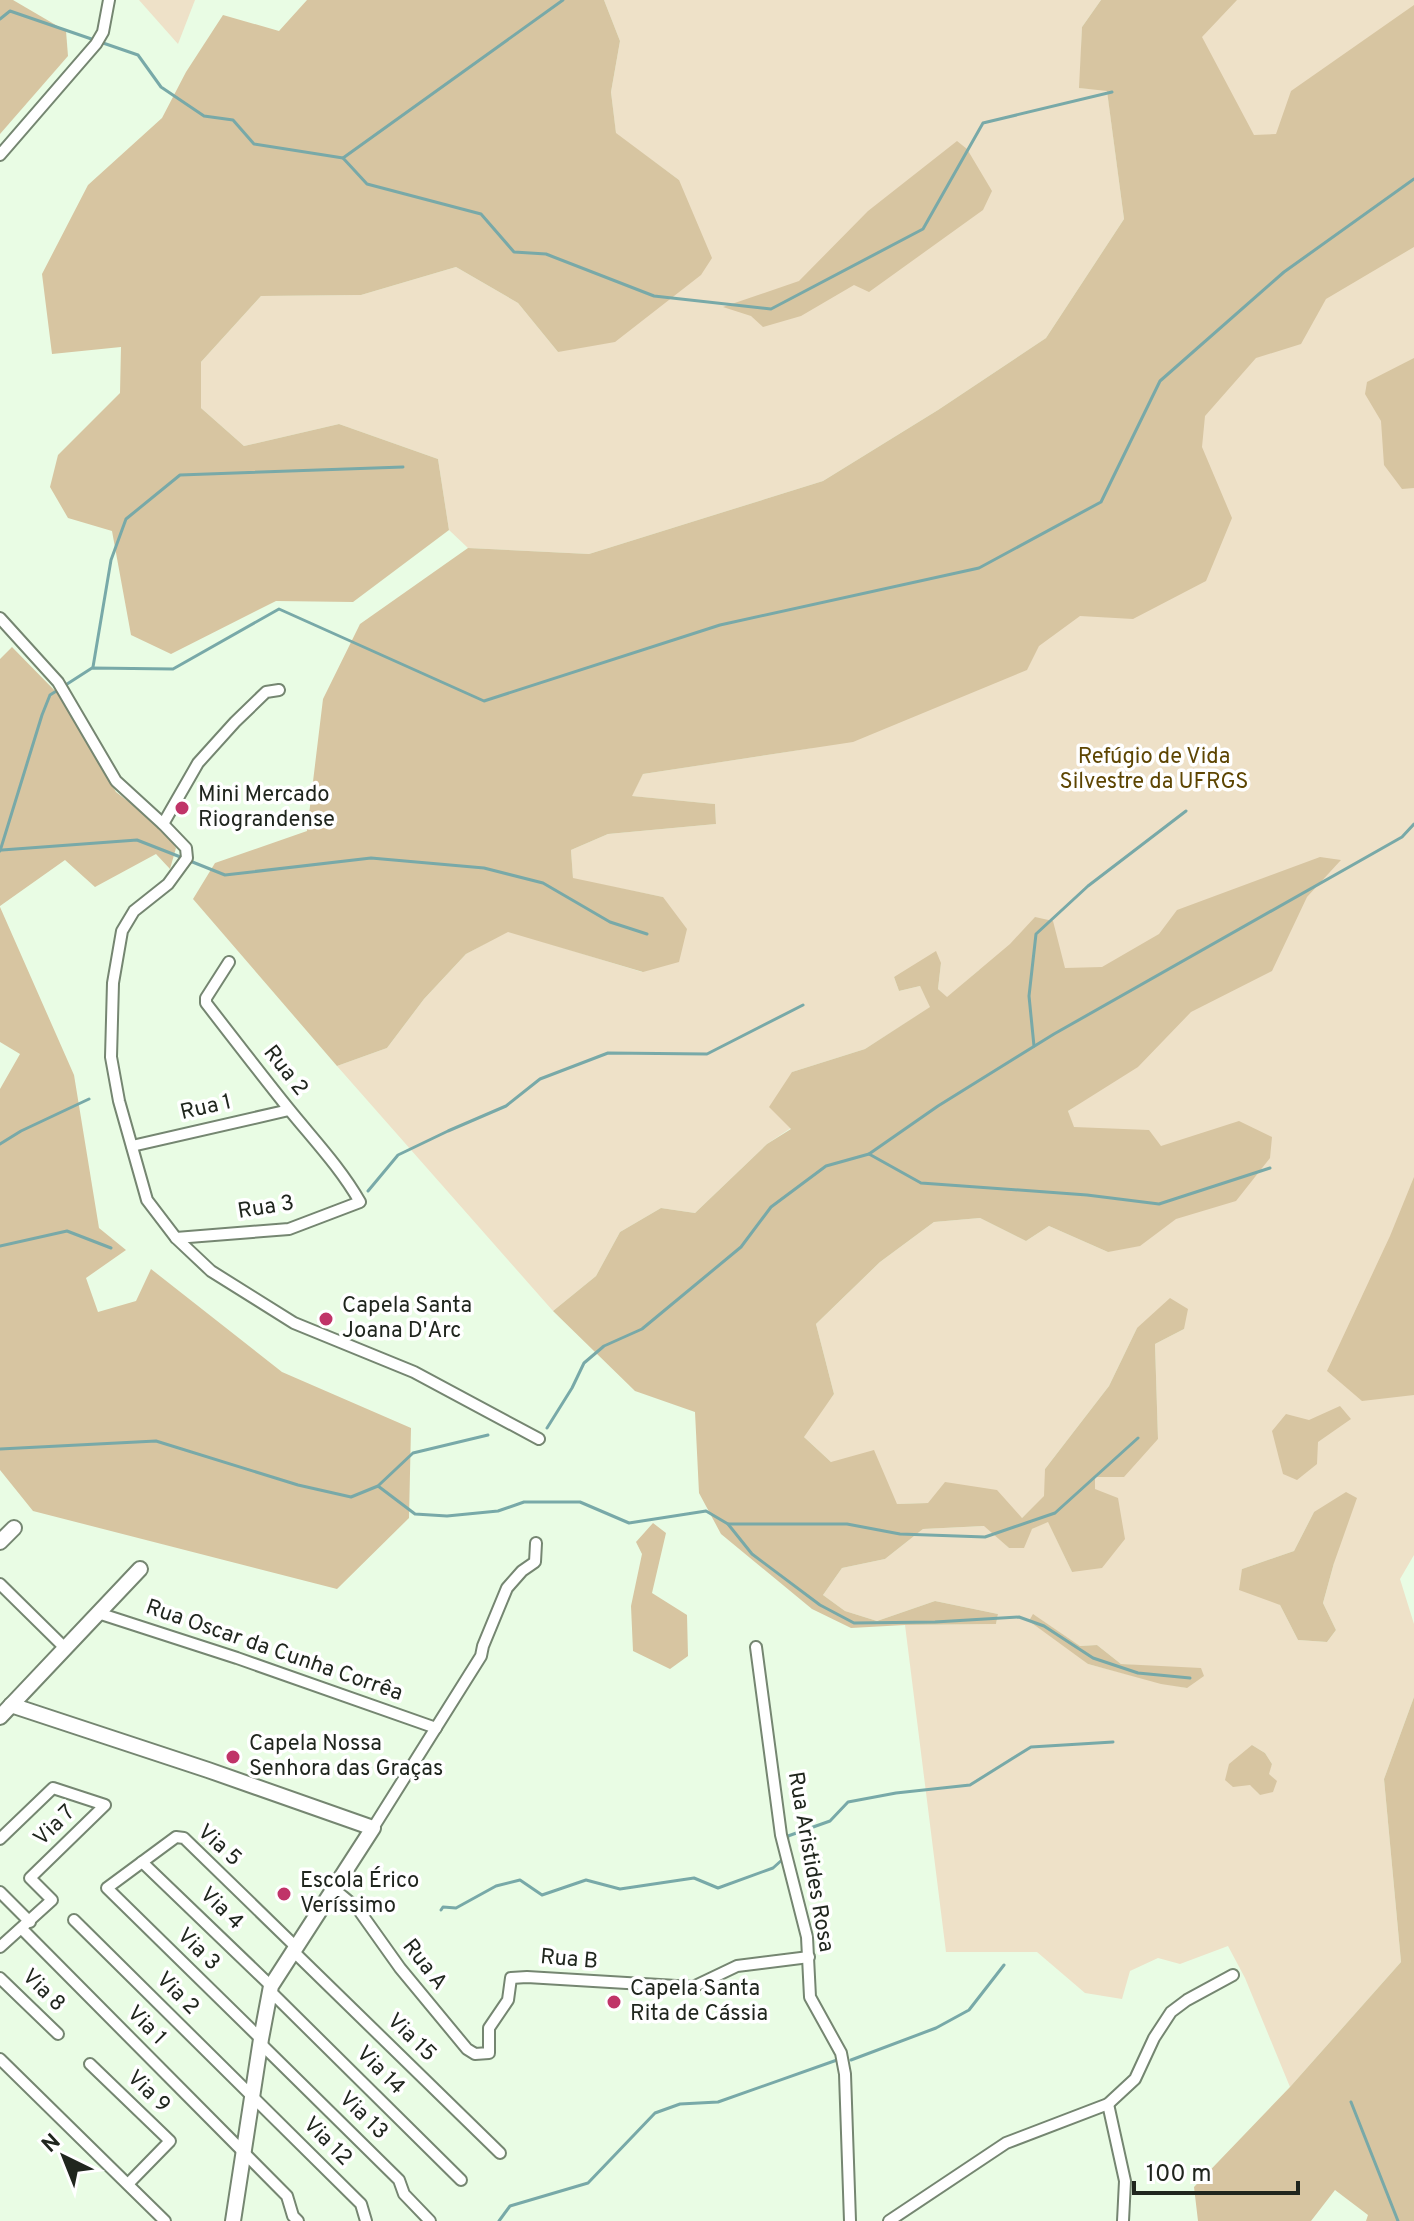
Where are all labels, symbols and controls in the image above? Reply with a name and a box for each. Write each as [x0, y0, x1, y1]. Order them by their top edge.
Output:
park label: Refúgio de Vida Silvestre da UFRGS [1060, 744, 1248, 796]
place label: Mini Mercado Riograndense [198, 782, 335, 834]
marker: Mini Mercado Riograndense [173, 799, 191, 817]
street label: Rua 2 [257, 1040, 313, 1102]
street label: Rua 1 [178, 1089, 234, 1127]
street label: Rua 3 [236, 1190, 296, 1226]
place label: Capela Santa Joana D'Arc [342, 1293, 472, 1345]
marker: Capela Santa Joana D'Arc [317, 1310, 335, 1328]
street label: Rua Oscar da Cunha Corrêa [142, 1594, 406, 1708]
place label: Capela Nossa Senhora das Graças [249, 1731, 443, 1783]
marker: Capela Nossa Senhora das Graças [224, 1748, 242, 1766]
street label: Rua Aristides Rosa [781, 1770, 839, 1954]
street label: Via 7 [29, 1800, 81, 1852]
street label: Via 5 [191, 1819, 247, 1873]
place label: Escola Érico Veríssimo [300, 1866, 419, 1920]
street label: Via 4 [194, 1882, 248, 1936]
marker: Escola Érico Veríssimo [275, 1885, 293, 1903]
street label: Via 3 [171, 1923, 225, 1977]
street label: Rua A [396, 1934, 452, 1996]
street label: Rua B [539, 1944, 599, 1976]
street label: Via 8 [16, 1964, 70, 2018]
street label: Via 2 [150, 1967, 204, 2021]
place label: Capela Santa Rita de Cássia [630, 1976, 768, 2028]
marker: Capela Santa Rita de Cássia [605, 1993, 623, 2011]
street label: Via 1 [121, 2001, 171, 2051]
street label: Via 15 [381, 2008, 441, 2068]
street label: Via 14 [350, 2041, 410, 2101]
street label: Via 9 [121, 2065, 175, 2119]
street label: Via 13 [333, 2086, 393, 2146]
street label: Via 12 [297, 2112, 357, 2172]
north arrow [24, 2117, 104, 2197]
text: N [37, 2129, 67, 2159]
scale bar [1134, 2145, 1298, 2195]
text: 100 m [1146, 2160, 1212, 2190]

